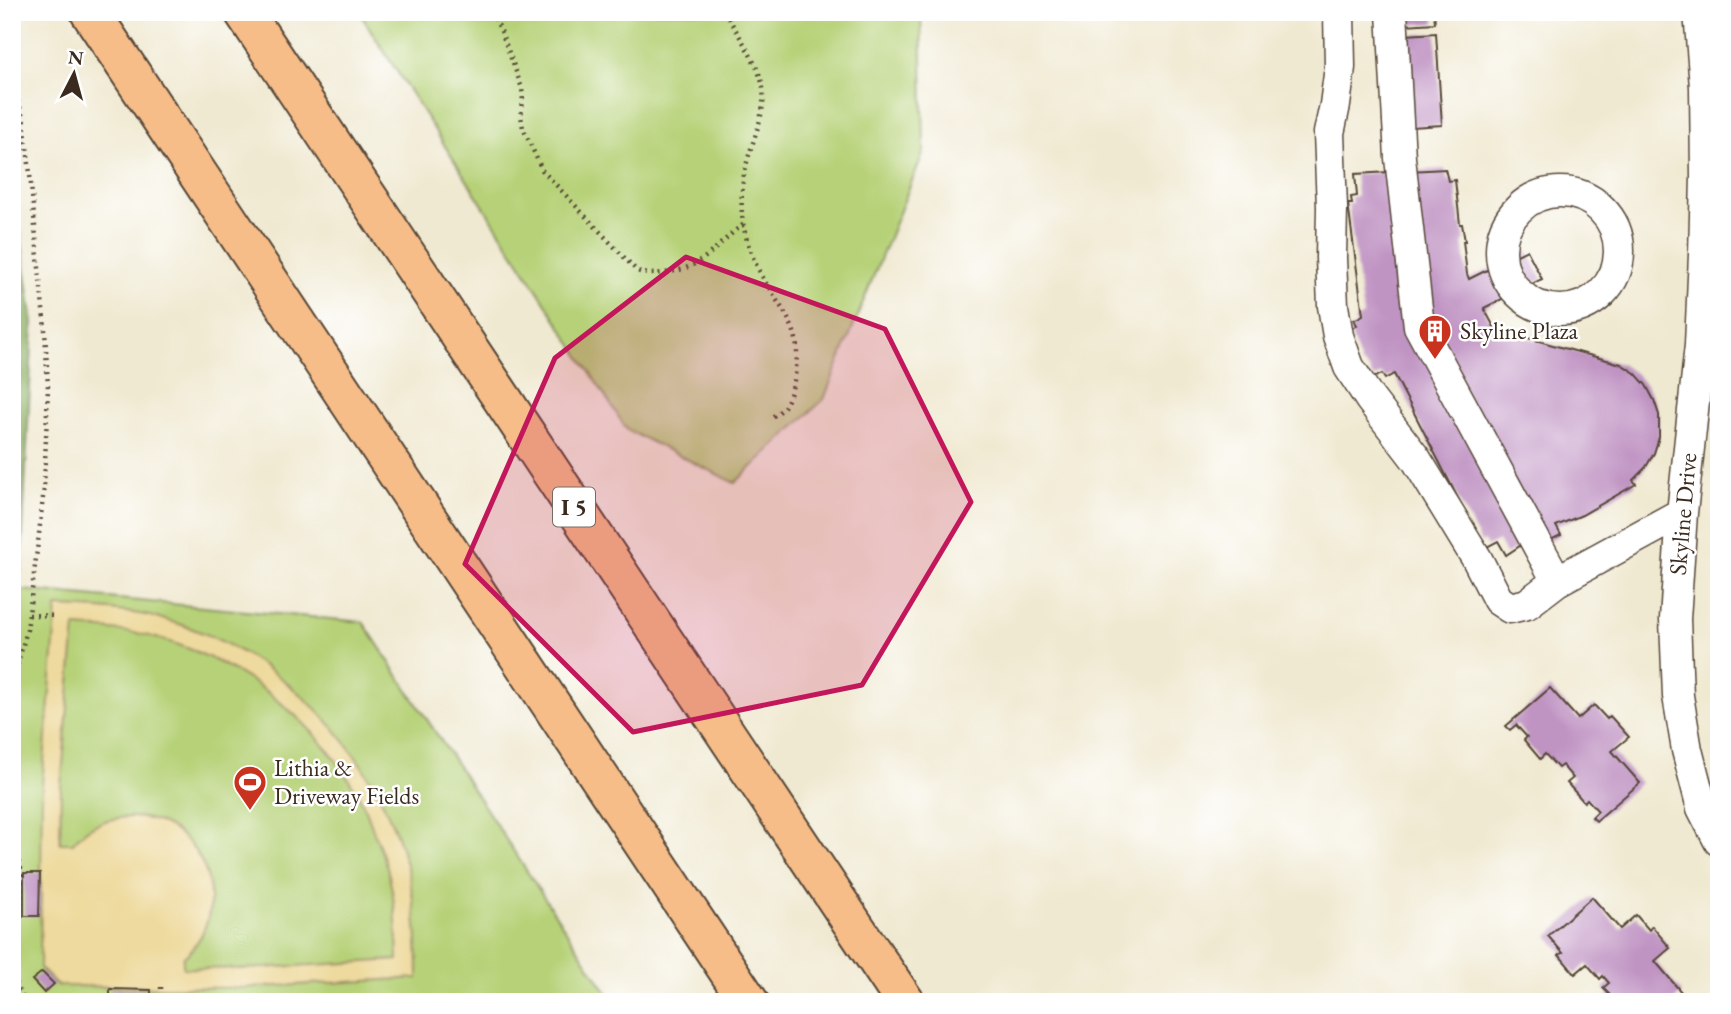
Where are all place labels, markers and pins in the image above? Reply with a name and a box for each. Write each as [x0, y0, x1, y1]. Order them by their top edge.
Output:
building icon: Skyline Plaza [1416, 312, 1454, 361]
place label: Skyline Plaza [1460, 315, 1579, 346]
place label: Lithia & Driveway Fields [274, 752, 419, 811]
sports icon: Lithia & Driveway Fields [231, 763, 269, 812]

